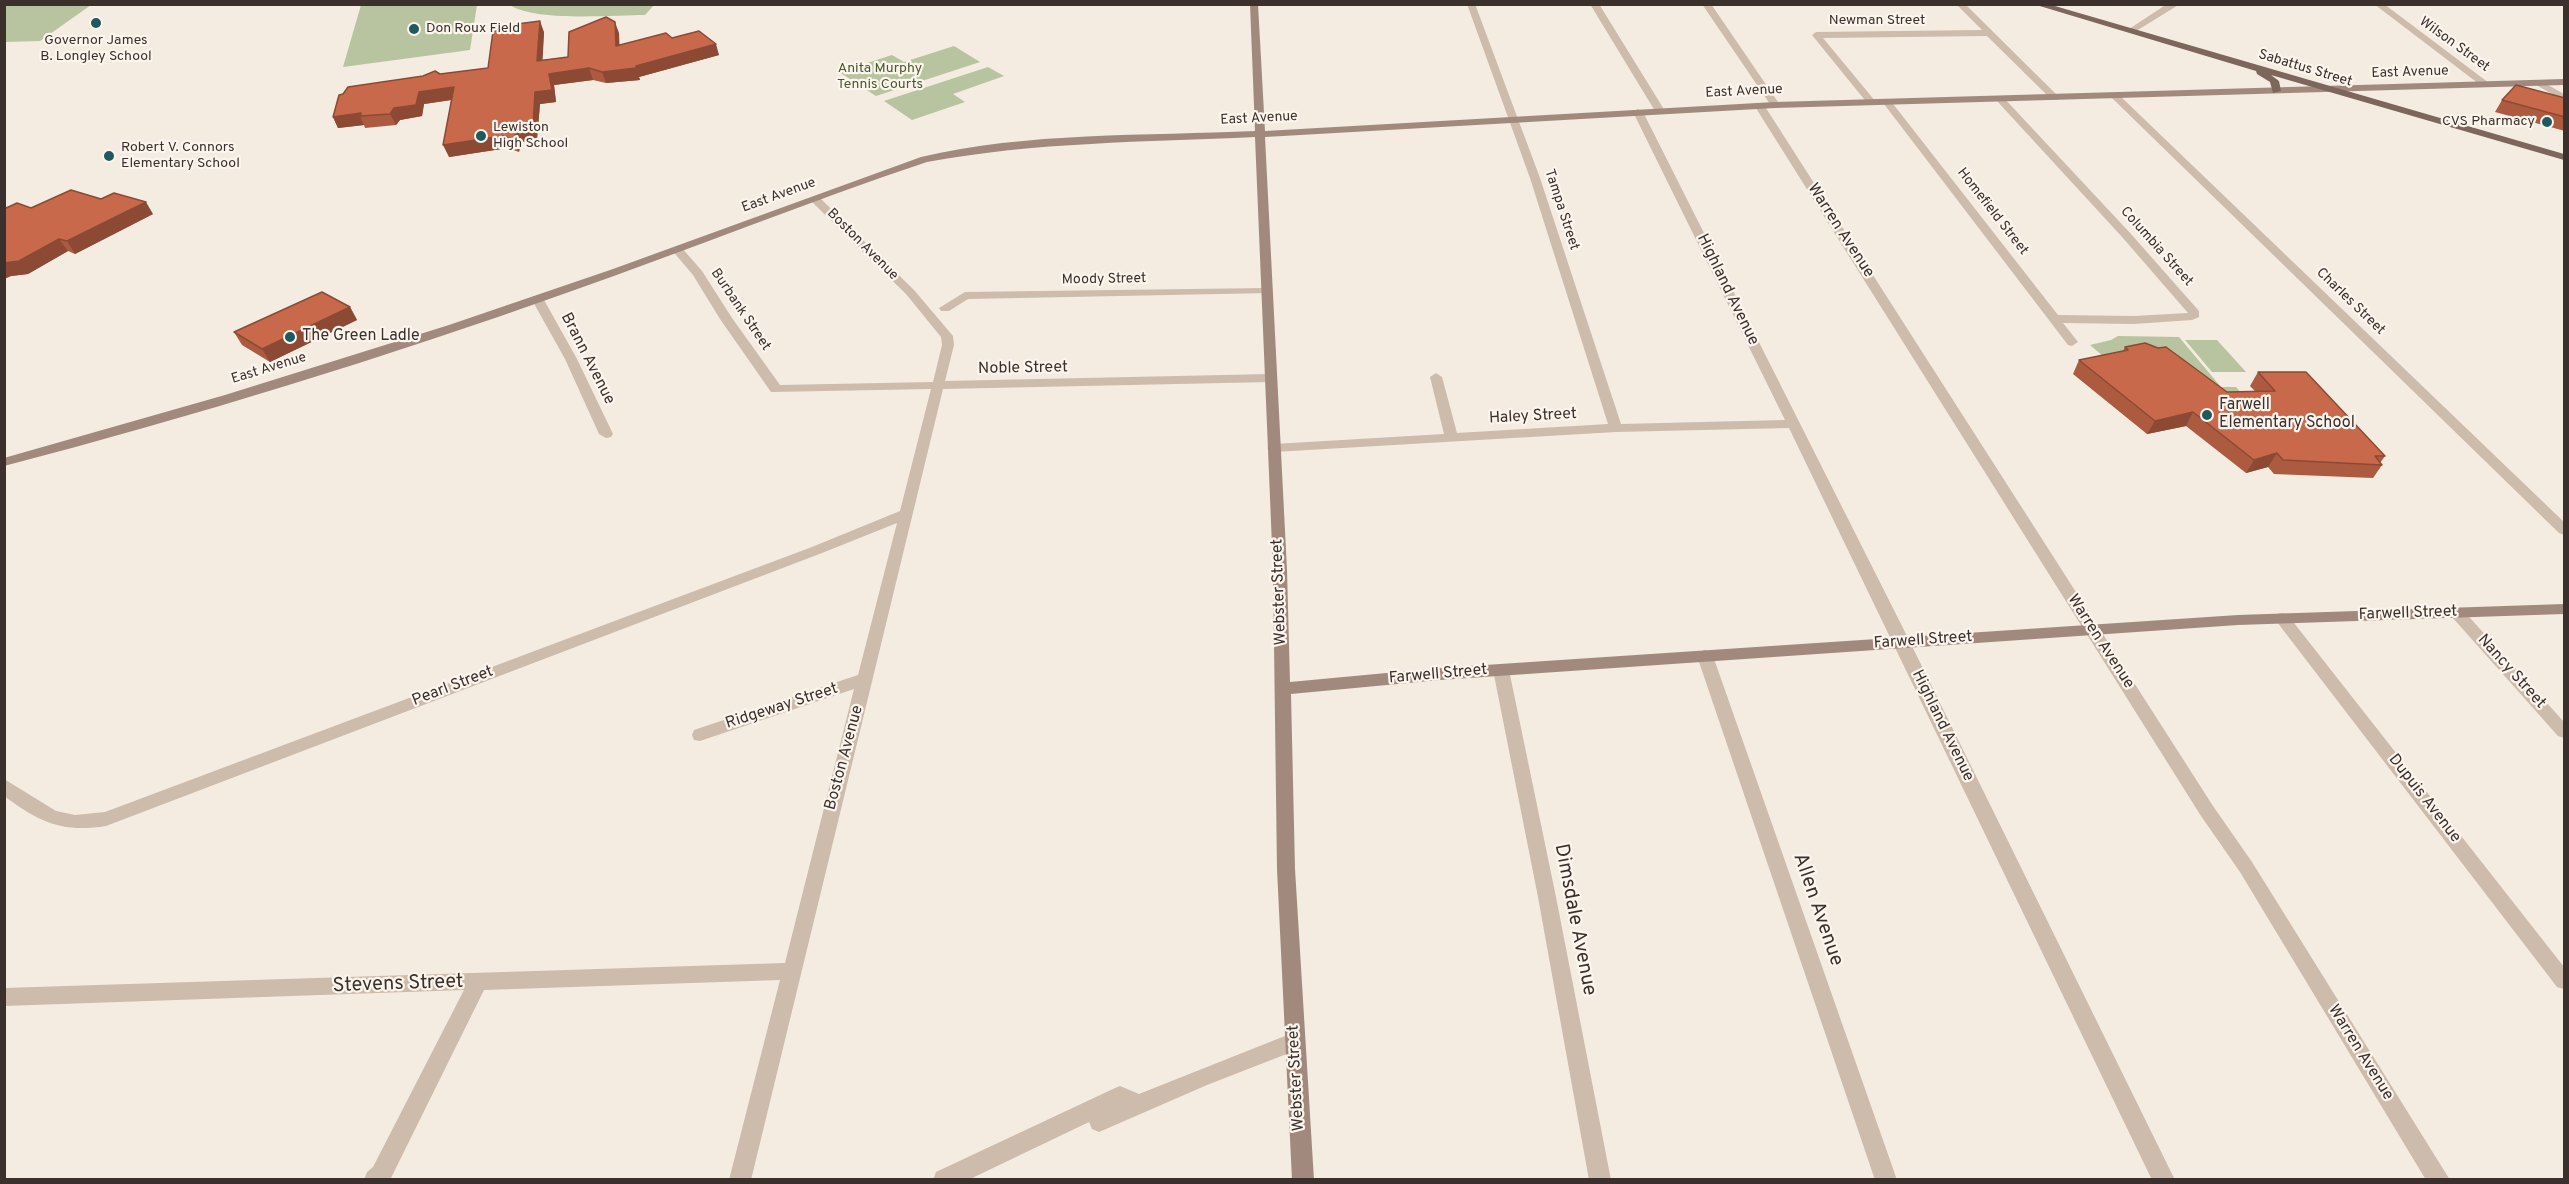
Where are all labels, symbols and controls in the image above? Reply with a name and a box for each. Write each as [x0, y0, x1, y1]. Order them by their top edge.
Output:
street label: Newman Street [1829, 13, 1925, 29]
street label: Wilson Street [2416, 14, 2492, 76]
marker: Governor James B. Longley School [89, 16, 103, 30]
place label: Don Roux Field [426, 21, 520, 37]
marker: Don Roux Field [407, 22, 421, 36]
place label: Governor James B. Longley School [40, 33, 152, 66]
street label: Sabattus Street [2256, 47, 2354, 91]
park label: Anita Murphy Tennis Courts [837, 61, 923, 94]
street label: East Avenue [2371, 63, 2449, 83]
street label: East Avenue [1705, 82, 1783, 102]
street label: East Avenue [1220, 109, 1298, 129]
place label: CVS Pharmacy [2442, 114, 2535, 130]
marker: CVS Pharmacy [2540, 115, 2554, 129]
place label: Lewiston High School [493, 120, 568, 152]
marker: Lewiston High School [474, 129, 488, 143]
place label: Robert V. Connors Elementary School [121, 140, 240, 172]
marker: Robert V. Connors Elementary School [102, 149, 116, 163]
street label: Homefield Street [1953, 165, 2031, 259]
street label: Tampa Street [1540, 167, 1582, 253]
street label: East Avenue [740, 175, 818, 217]
street label: Warren Avenue [1802, 180, 1878, 282]
street label: Columbia Street [2116, 204, 2196, 290]
street label: Boston Avenue [823, 206, 901, 284]
street label: Highland Avenue [1692, 231, 1762, 349]
street label: Charles Street [2312, 265, 2388, 339]
street label: Burbank Street [706, 266, 774, 354]
street label: Moody Street [1062, 271, 1146, 289]
street label: Brann Avenue [556, 310, 618, 408]
place label: The Green Ladle [302, 327, 420, 347]
marker: The Green Ladle [283, 330, 297, 344]
street label: East Avenue [229, 350, 309, 388]
street label: Noble Street [978, 359, 1068, 379]
place label: Farwell Elementary School [2219, 396, 2355, 434]
street label: Haley Street [1489, 405, 1577, 429]
marker: Farwell Elementary School [2200, 408, 2214, 422]
street label: Webster Street [1269, 538, 1291, 646]
street label: Warren Avenue [2062, 591, 2138, 693]
street label: Farwell Street [2358, 603, 2458, 625]
street label: Farwell Street [1873, 628, 1973, 654]
street label: Nancy Street [2473, 631, 2549, 713]
street label: Farwell Street [1388, 661, 1488, 689]
street label: Pearl Street [410, 663, 496, 711]
street label: Highland Avenue [1907, 667, 1977, 785]
street label: Ridgeway Street [723, 680, 841, 734]
street label: Boston Avenue [822, 703, 868, 813]
street label: Dupuis Avenue [2384, 751, 2464, 847]
street label: Dimsdale Avenue [1548, 842, 1600, 998]
street label: Allen Avenue [1786, 850, 1848, 970]
street label: Stevens Street [332, 971, 464, 999]
street label: Warren Avenue [2323, 1002, 2397, 1104]
street label: Webster Street [1285, 1024, 1309, 1132]

